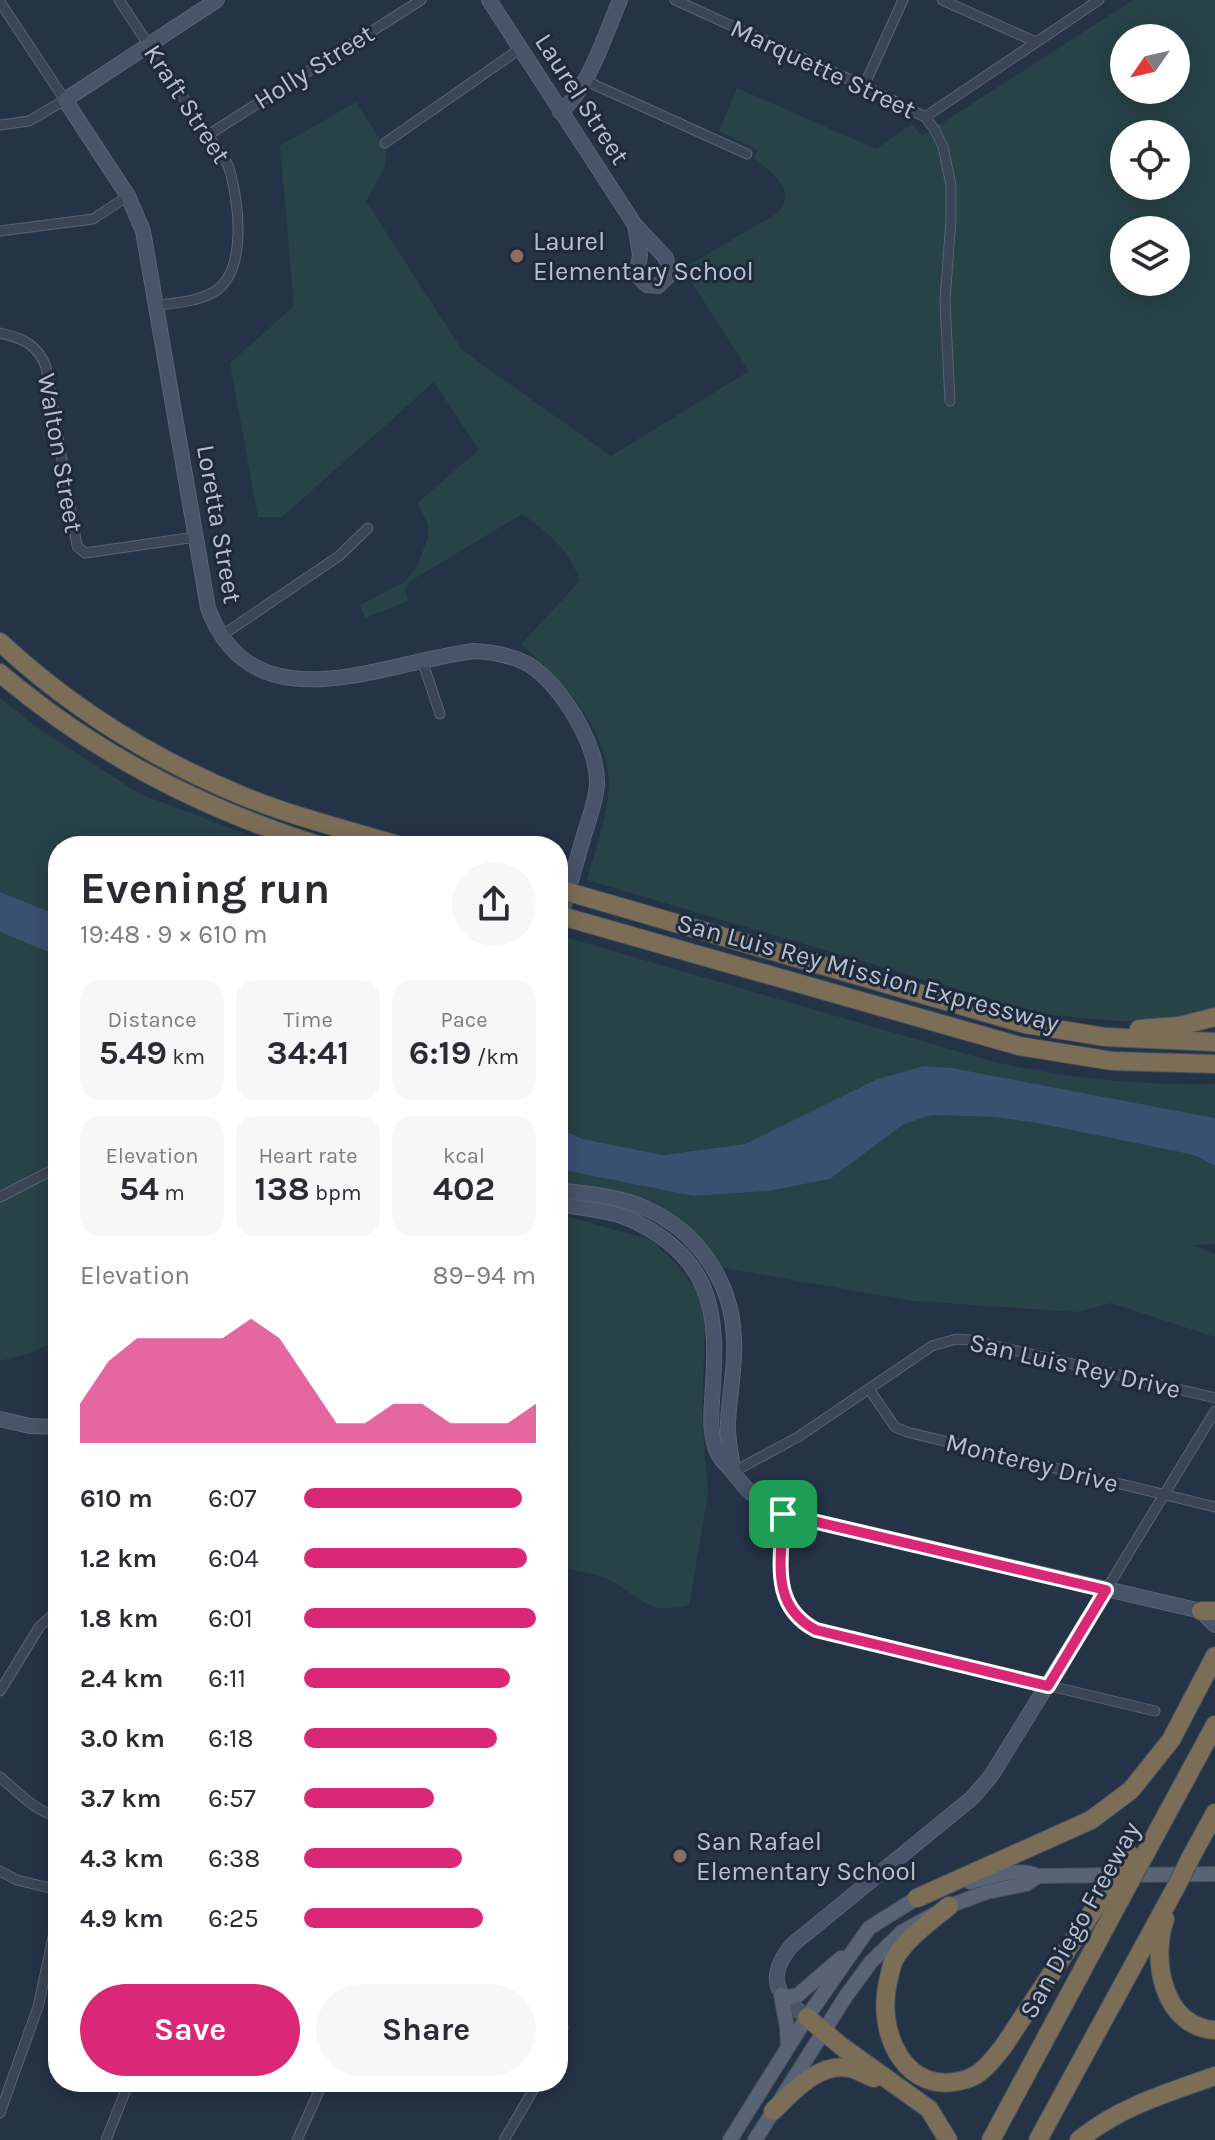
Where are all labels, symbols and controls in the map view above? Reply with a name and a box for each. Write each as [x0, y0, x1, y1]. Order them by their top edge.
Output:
street label: Marquette Street [726, 13, 921, 126]
street label: Holly Street [248, 18, 380, 116]
north arrow [1110, 24, 1190, 104]
map controls [1110, 24, 1190, 296]
street label: Laurel Street [528, 28, 636, 170]
street label: Kraft Street [137, 39, 237, 170]
button: locate [1110, 120, 1190, 200]
button: layers [1110, 216, 1190, 296]
place label: Laurel Elementary School [533, 226, 754, 287]
marker: Laurel Elementary School [508, 247, 526, 265]
street label: Walton Street [31, 371, 89, 535]
street label: Loretta Street [190, 442, 248, 606]
button: share [452, 862, 536, 946]
text: Evening run [80, 863, 330, 914]
street label: San Luis Rey Mission Expressway [674, 907, 1062, 1039]
text: 19:48 · 9 × 610 m [80, 919, 268, 950]
text: Distance [108, 1007, 196, 1033]
text: Time [283, 1007, 333, 1033]
text: Pace [441, 1007, 487, 1033]
text: 5.49 [99, 1033, 167, 1073]
text: 34:41 [267, 1033, 349, 1073]
text: 6:19 [409, 1033, 471, 1073]
text: km [167, 1044, 205, 1070]
text: /km [471, 1044, 519, 1070]
text: Elevation [105, 1143, 199, 1169]
text: Heart rate [258, 1143, 358, 1169]
text: kcal [443, 1143, 485, 1169]
text: 54 [119, 1169, 159, 1209]
text: 138 [255, 1169, 310, 1209]
text: 402 [433, 1169, 495, 1209]
text: m [159, 1180, 185, 1206]
text: bpm [310, 1180, 361, 1206]
text: Elevation [80, 1260, 190, 1291]
text: 89–94 m [433, 1260, 536, 1291]
street label: San Luis Rey Drive [966, 1327, 1184, 1405]
street label: Monterey Drive [942, 1427, 1122, 1499]
pin [749, 1480, 817, 1548]
text: 610 m [80, 1483, 153, 1514]
text: 6:07 [208, 1483, 257, 1514]
icon: arrive [761, 1492, 805, 1536]
text: 1.2 km [80, 1543, 157, 1574]
text: 6:04 [208, 1543, 259, 1574]
text: 1.8 km [80, 1603, 158, 1634]
text: 6:01 [208, 1603, 253, 1634]
text: 2.4 km [80, 1663, 163, 1694]
text: 6:11 [208, 1663, 246, 1694]
text: 3.0 km [80, 1723, 165, 1754]
text: 6:18 [208, 1723, 253, 1754]
text: 3.7 km [80, 1783, 161, 1814]
text: 6:57 [208, 1783, 256, 1814]
street label: San Diego Freeway [1013, 1816, 1147, 2024]
place label: San Rafael Elementary School [696, 1826, 917, 1887]
text: 4.3 km [80, 1843, 164, 1874]
text: 6:38 [208, 1843, 260, 1874]
marker: San Rafael Elementary School [671, 1847, 689, 1865]
text: 4.9 km [80, 1903, 164, 1934]
text: 6:25 [208, 1903, 259, 1934]
button: Save [80, 1984, 300, 2076]
button: Share [316, 1984, 536, 2076]

